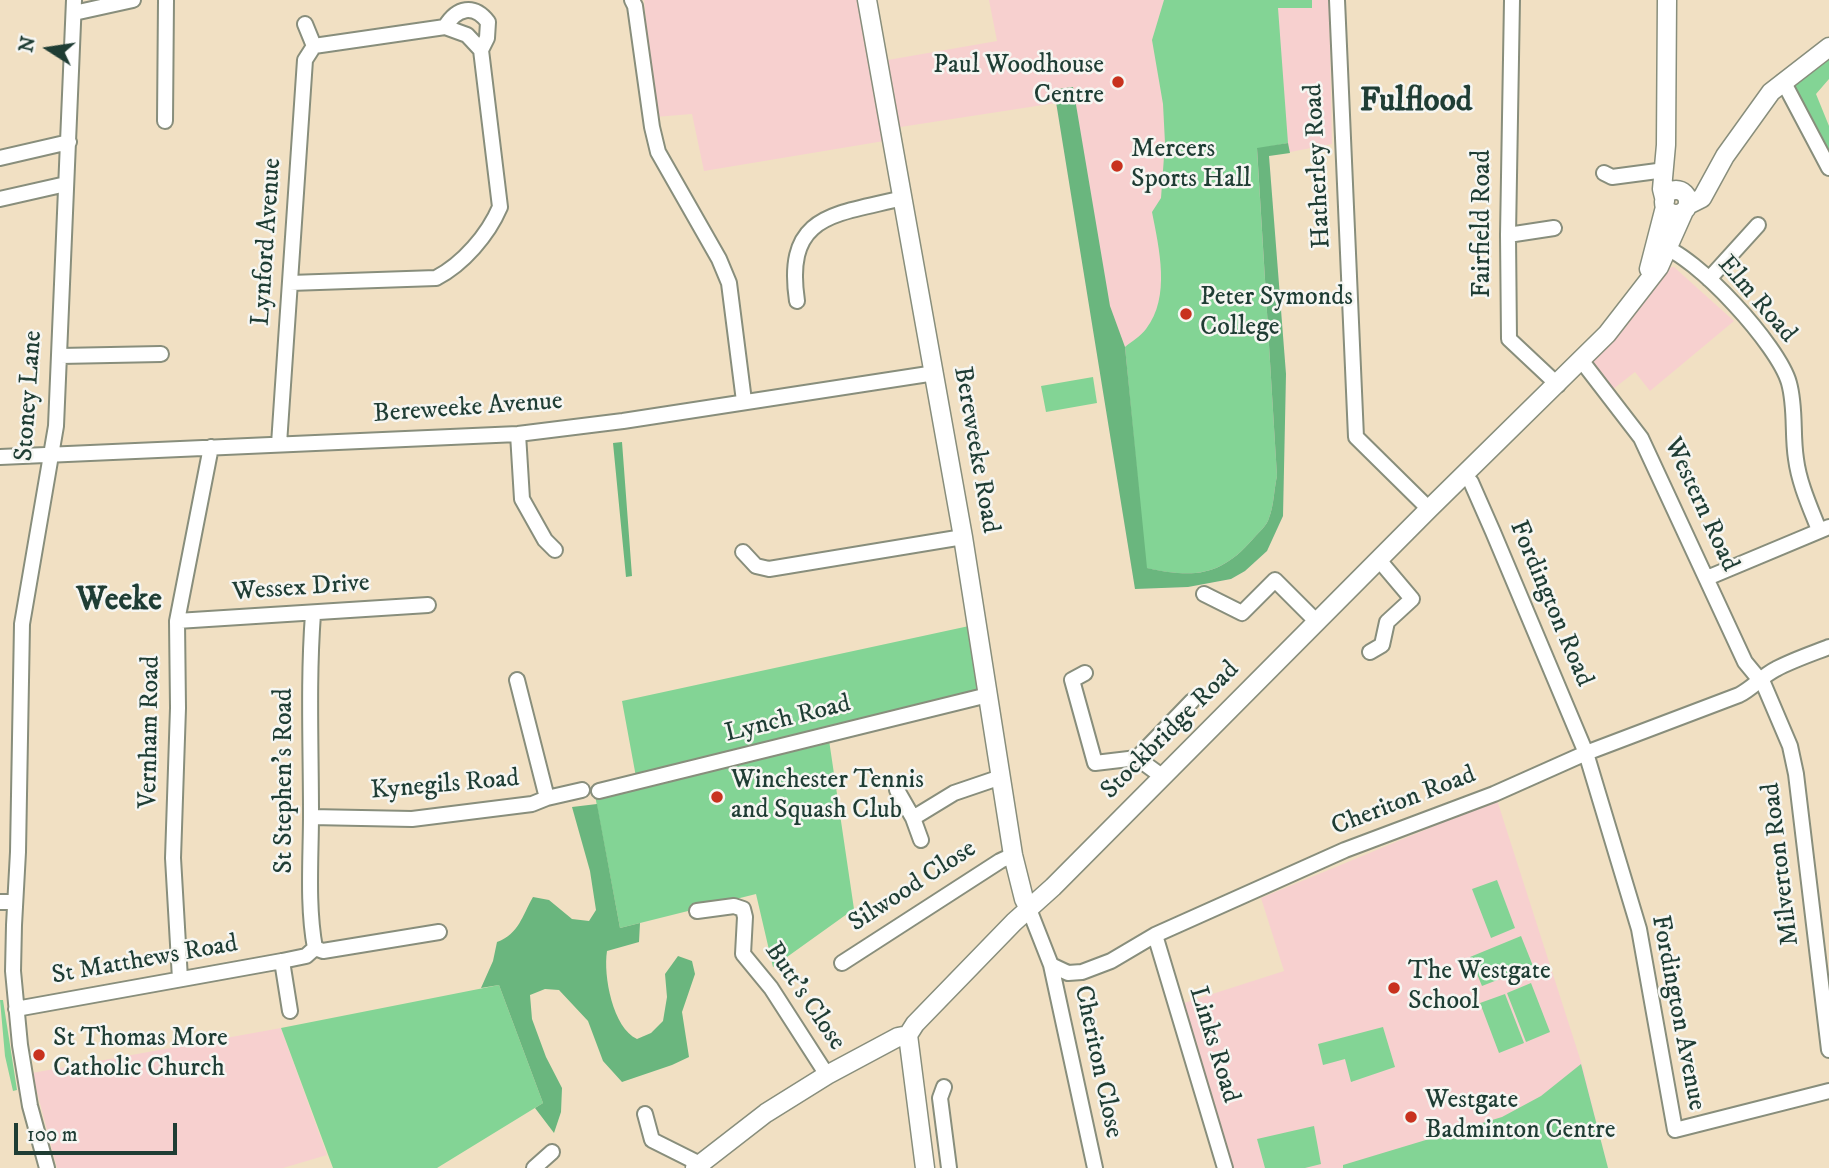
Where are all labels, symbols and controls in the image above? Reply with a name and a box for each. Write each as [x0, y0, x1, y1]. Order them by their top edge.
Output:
north arrow [14, 14, 84, 84]
text: N [15, 35, 41, 55]
place label: Paul Woodhouse Centre [933, 51, 1104, 112]
marker: Paul Woodhouse Centre [1110, 74, 1126, 90]
street label: Hatherley Road [1299, 83, 1339, 249]
district label: Fulflood [1360, 83, 1472, 123]
place label: Mercers Sports Hall [1131, 135, 1251, 196]
street label: Fairfield Road [1468, 150, 1500, 298]
street label: Lynford Avenue [247, 157, 289, 327]
marker: Mercers Sports Hall [1109, 158, 1125, 174]
street label: Elm Road [1710, 250, 1802, 350]
place label: Peter Symonds College [1200, 283, 1353, 344]
marker: Peter Symonds College [1178, 306, 1194, 322]
street label: Stoney Lane [10, 330, 50, 462]
street label: Bereweeke Road [945, 364, 1005, 536]
street label: Bereweeke Avenue [372, 387, 564, 431]
street label: Western Road [1655, 433, 1745, 577]
street label: Fordington Road [1501, 516, 1599, 692]
street label: Wessex Drive [231, 569, 371, 609]
district label: Weeke [76, 582, 162, 622]
street label: Vernham Road [134, 655, 168, 809]
street label: Stockbridge Road [1095, 655, 1247, 807]
street label: St Stephen's Road [270, 688, 302, 874]
street label: Lynch Road [722, 689, 854, 751]
street label: Cheriton Road [1328, 760, 1480, 844]
street label: Kynegils Road [369, 764, 521, 808]
place label: Winchester Tennis and Squash Club [731, 766, 924, 828]
street label: Milverton Road [1757, 781, 1807, 947]
marker: Winchester Tennis and Squash Club [709, 789, 725, 805]
street label: Silwood Close [844, 834, 982, 940]
street label: Fordington Avenue [1643, 913, 1711, 1113]
street label: St Matthews Road [50, 929, 240, 993]
street label: Butt's Close [757, 937, 851, 1057]
place label: The Westgate School [1408, 957, 1551, 1018]
marker: The Westgate School [1386, 980, 1402, 996]
street label: Cheriton Close [1066, 983, 1128, 1141]
street label: Links Road [1181, 983, 1245, 1107]
place label: St Thomas More Catholic Church [53, 1024, 228, 1086]
marker: St Thomas More Catholic Church [31, 1047, 47, 1063]
place label: Westgate Badminton Centre [1425, 1086, 1616, 1148]
scale bar [18, 1108, 180, 1152]
marker: Westgate Badminton Centre [1403, 1109, 1419, 1125]
text: 100 m [27, 1122, 78, 1148]

